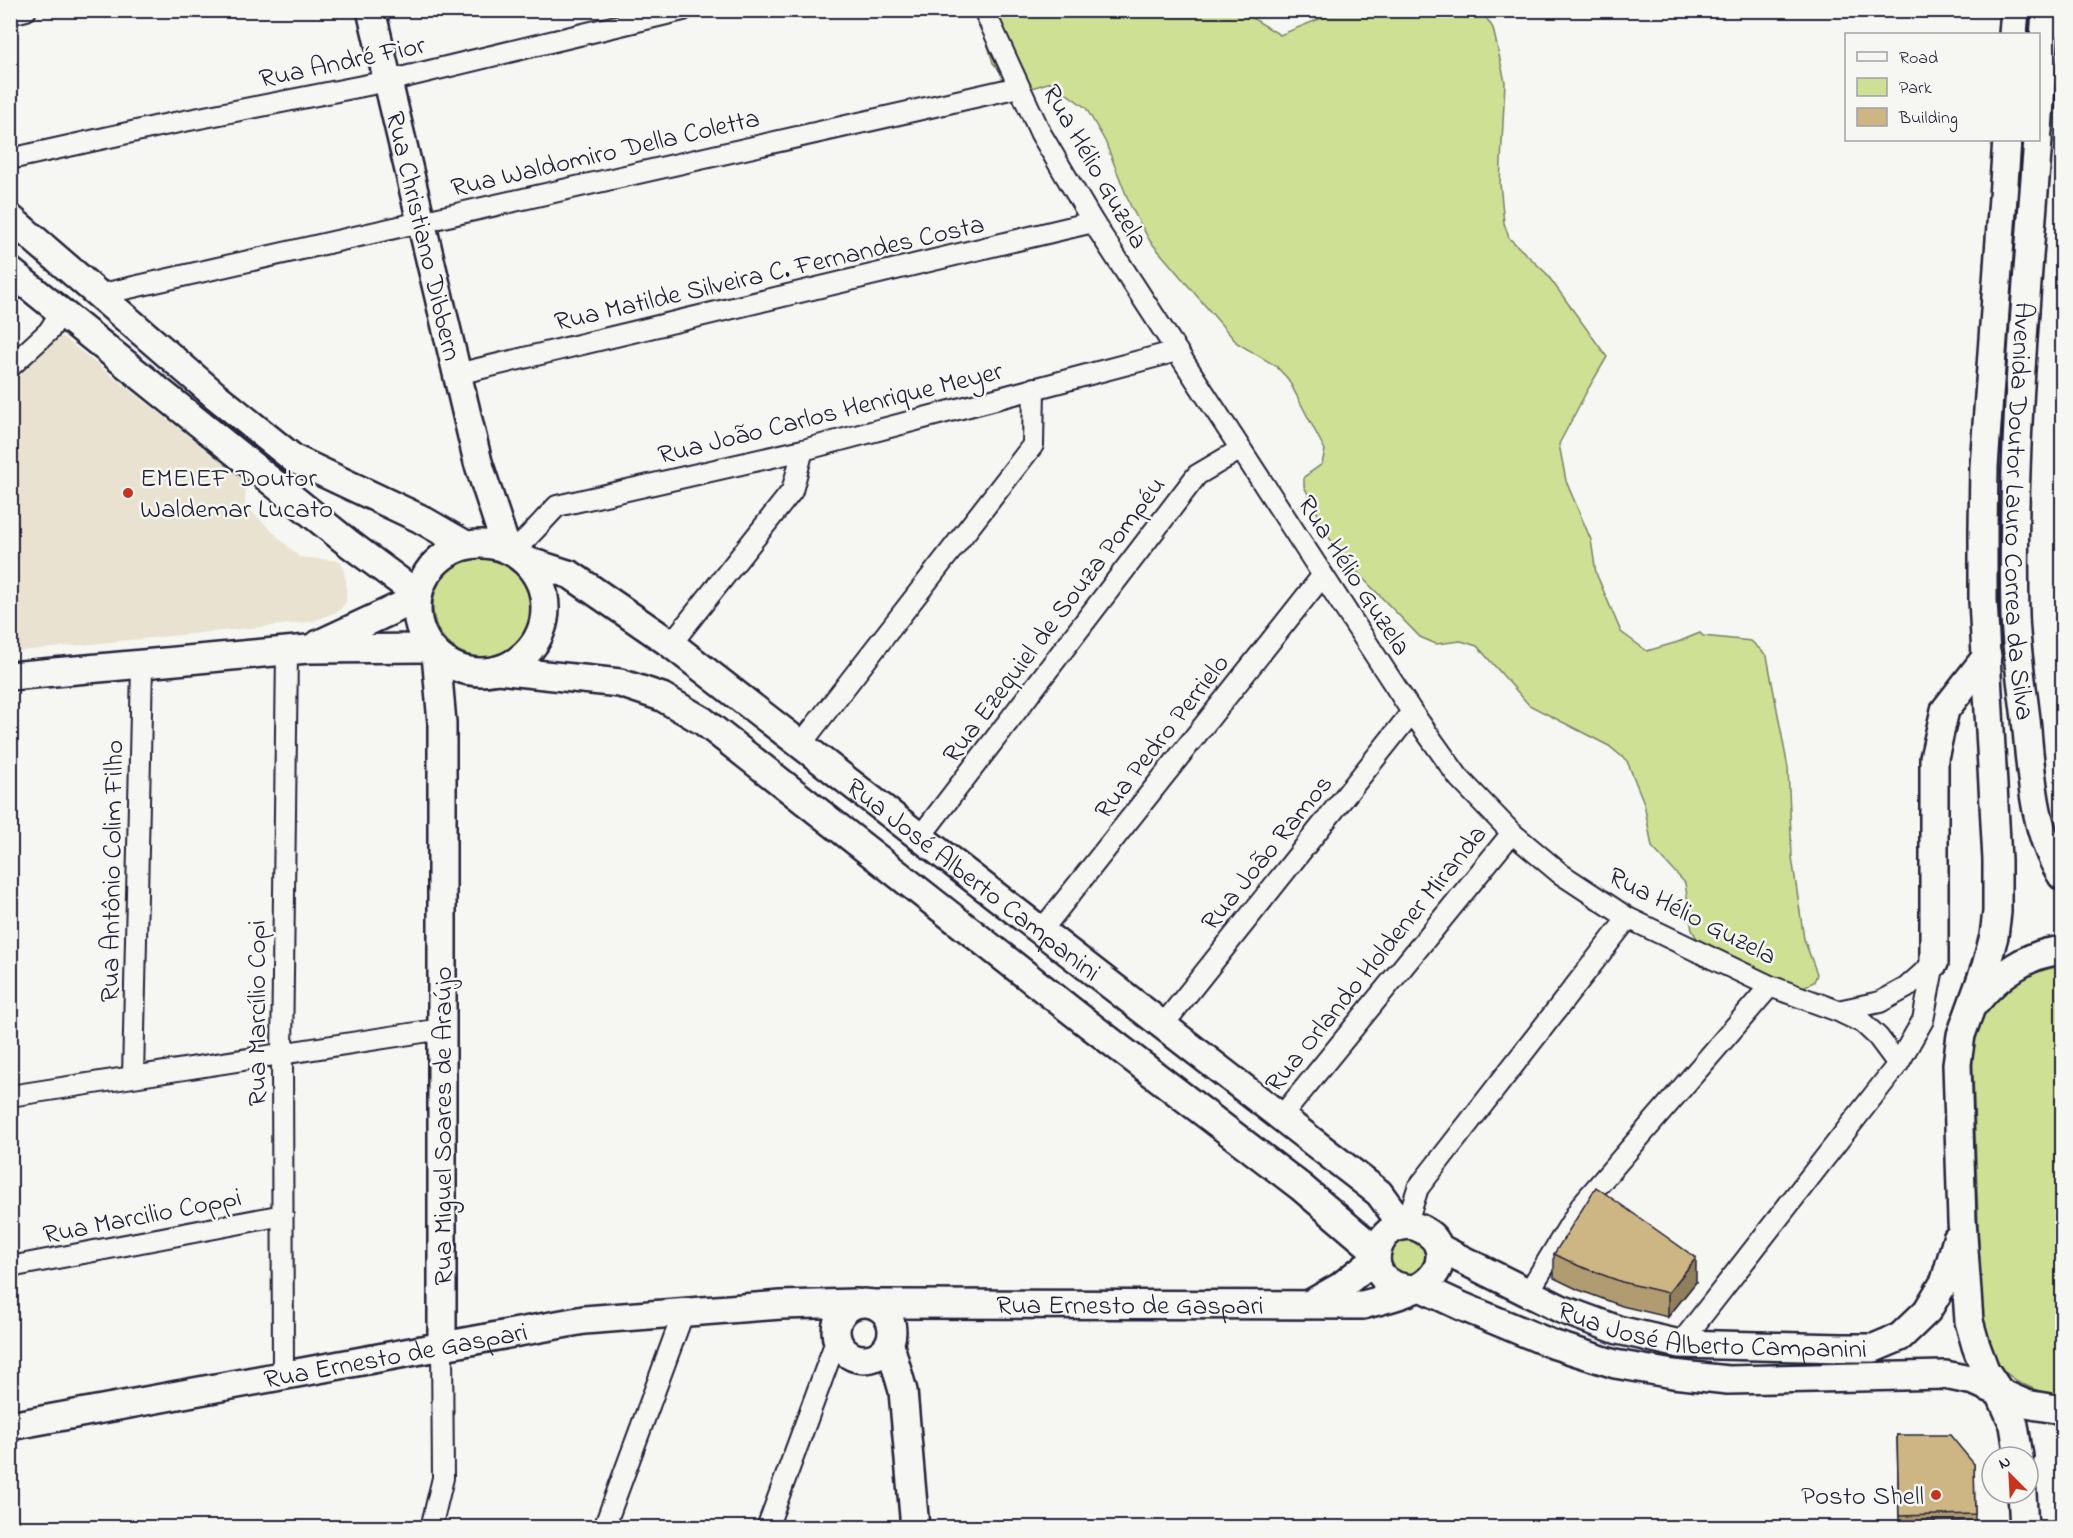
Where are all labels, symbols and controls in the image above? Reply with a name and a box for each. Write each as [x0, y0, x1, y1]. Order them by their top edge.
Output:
street label: Rua André Fior [256, 27, 430, 100]
legend [1845, 33, 2040, 141]
text: Road [1899, 46, 1938, 72]
text: Park [1899, 76, 1932, 102]
street label: Rua Hélio Guzela [1031, 78, 1157, 257]
street label: Rua Waldomiro Della Coletta [447, 100, 764, 209]
text: Building [1898, 106, 1958, 133]
street label: Rua Christiano Dibbern [374, 108, 470, 365]
street label: Rua Matilde Silveira C. Fernandes Costa [551, 206, 988, 343]
street label: Avenida Doutor Lauro Correa da Silva [1992, 301, 2043, 723]
street label: Rua João Carlos Henrique Meyer [654, 353, 1008, 476]
place label: EMEIEF Doutor Waldemar Lucato [140, 460, 333, 530]
street label: Rua Ezequiel de Souza Pompéu [934, 469, 1176, 772]
marker: EMEIEF Doutor Waldemar Lucato [121, 486, 135, 500]
street label: Rua Hélio Guzela [1286, 488, 1419, 664]
street label: Rua Pedro Perrielo [1086, 647, 1240, 829]
street label: Rua Antônio Colim Filho [92, 739, 135, 1003]
street label: Rua João Ramos [1193, 767, 1343, 940]
street label: Rua José Alberto Campanini [837, 769, 1108, 992]
street label: Rua Orlando Holdener Miranda [1256, 817, 1497, 1102]
street label: Rua Hélio Guzela [1601, 858, 1783, 976]
street label: Rua Marcílio Copi [239, 920, 278, 1106]
street label: Rua Miguel Soares de Araújo [425, 966, 464, 1286]
street label: Rua Marcilio Coppi [40, 1179, 245, 1256]
street label: Rua Ernesto de Gaspari [996, 1287, 1264, 1327]
street label: Rua José Alberto Campanini [1551, 1292, 1867, 1370]
street label: Rua Ernesto de Gaspari [261, 1314, 531, 1401]
north arrow [1980, 1445, 2040, 1505]
text: N [1995, 1450, 2015, 1476]
place label: Posto Shell [1801, 1478, 1924, 1517]
marker: Posto Shell [1929, 1488, 1943, 1502]

